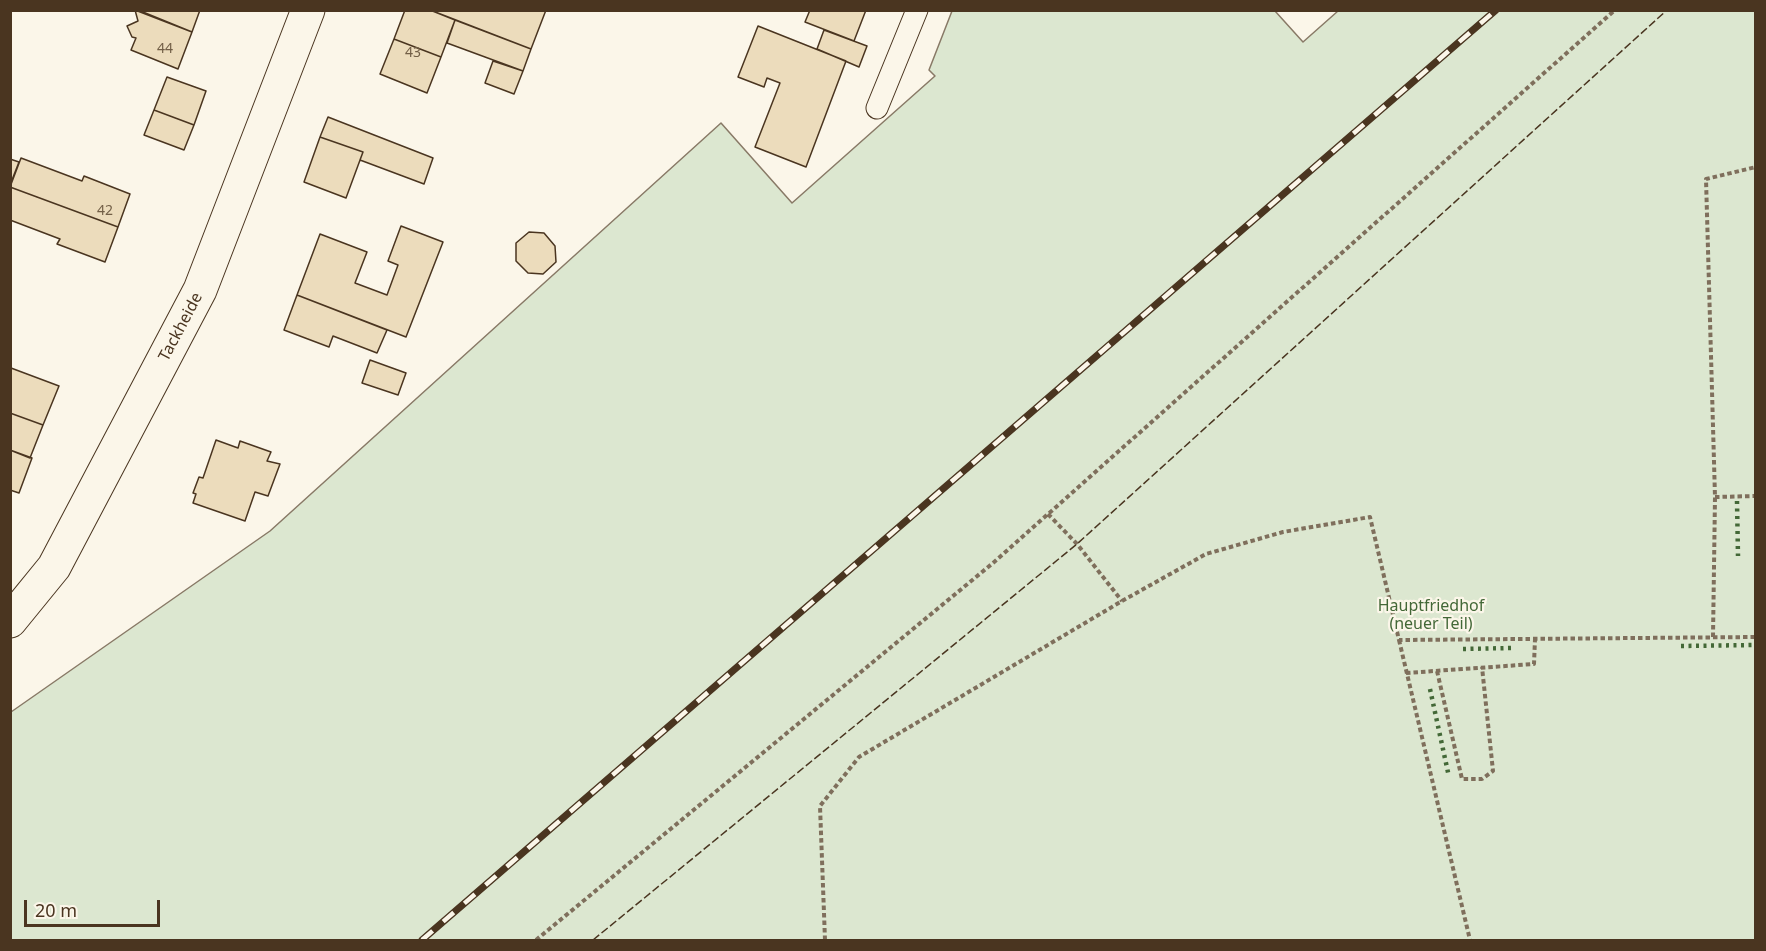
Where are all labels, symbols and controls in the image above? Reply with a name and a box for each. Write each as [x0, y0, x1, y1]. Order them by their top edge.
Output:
house number: 44 [157, 41, 173, 57]
house number: 43 [405, 45, 421, 61]
house number: 42 [97, 203, 113, 219]
street label: Tackheide [155, 290, 207, 364]
park label: Hauptfriedhof (neuer Teil) [1378, 596, 1484, 634]
scale bar [27, 888, 164, 926]
text: 20 m [35, 898, 77, 922]

